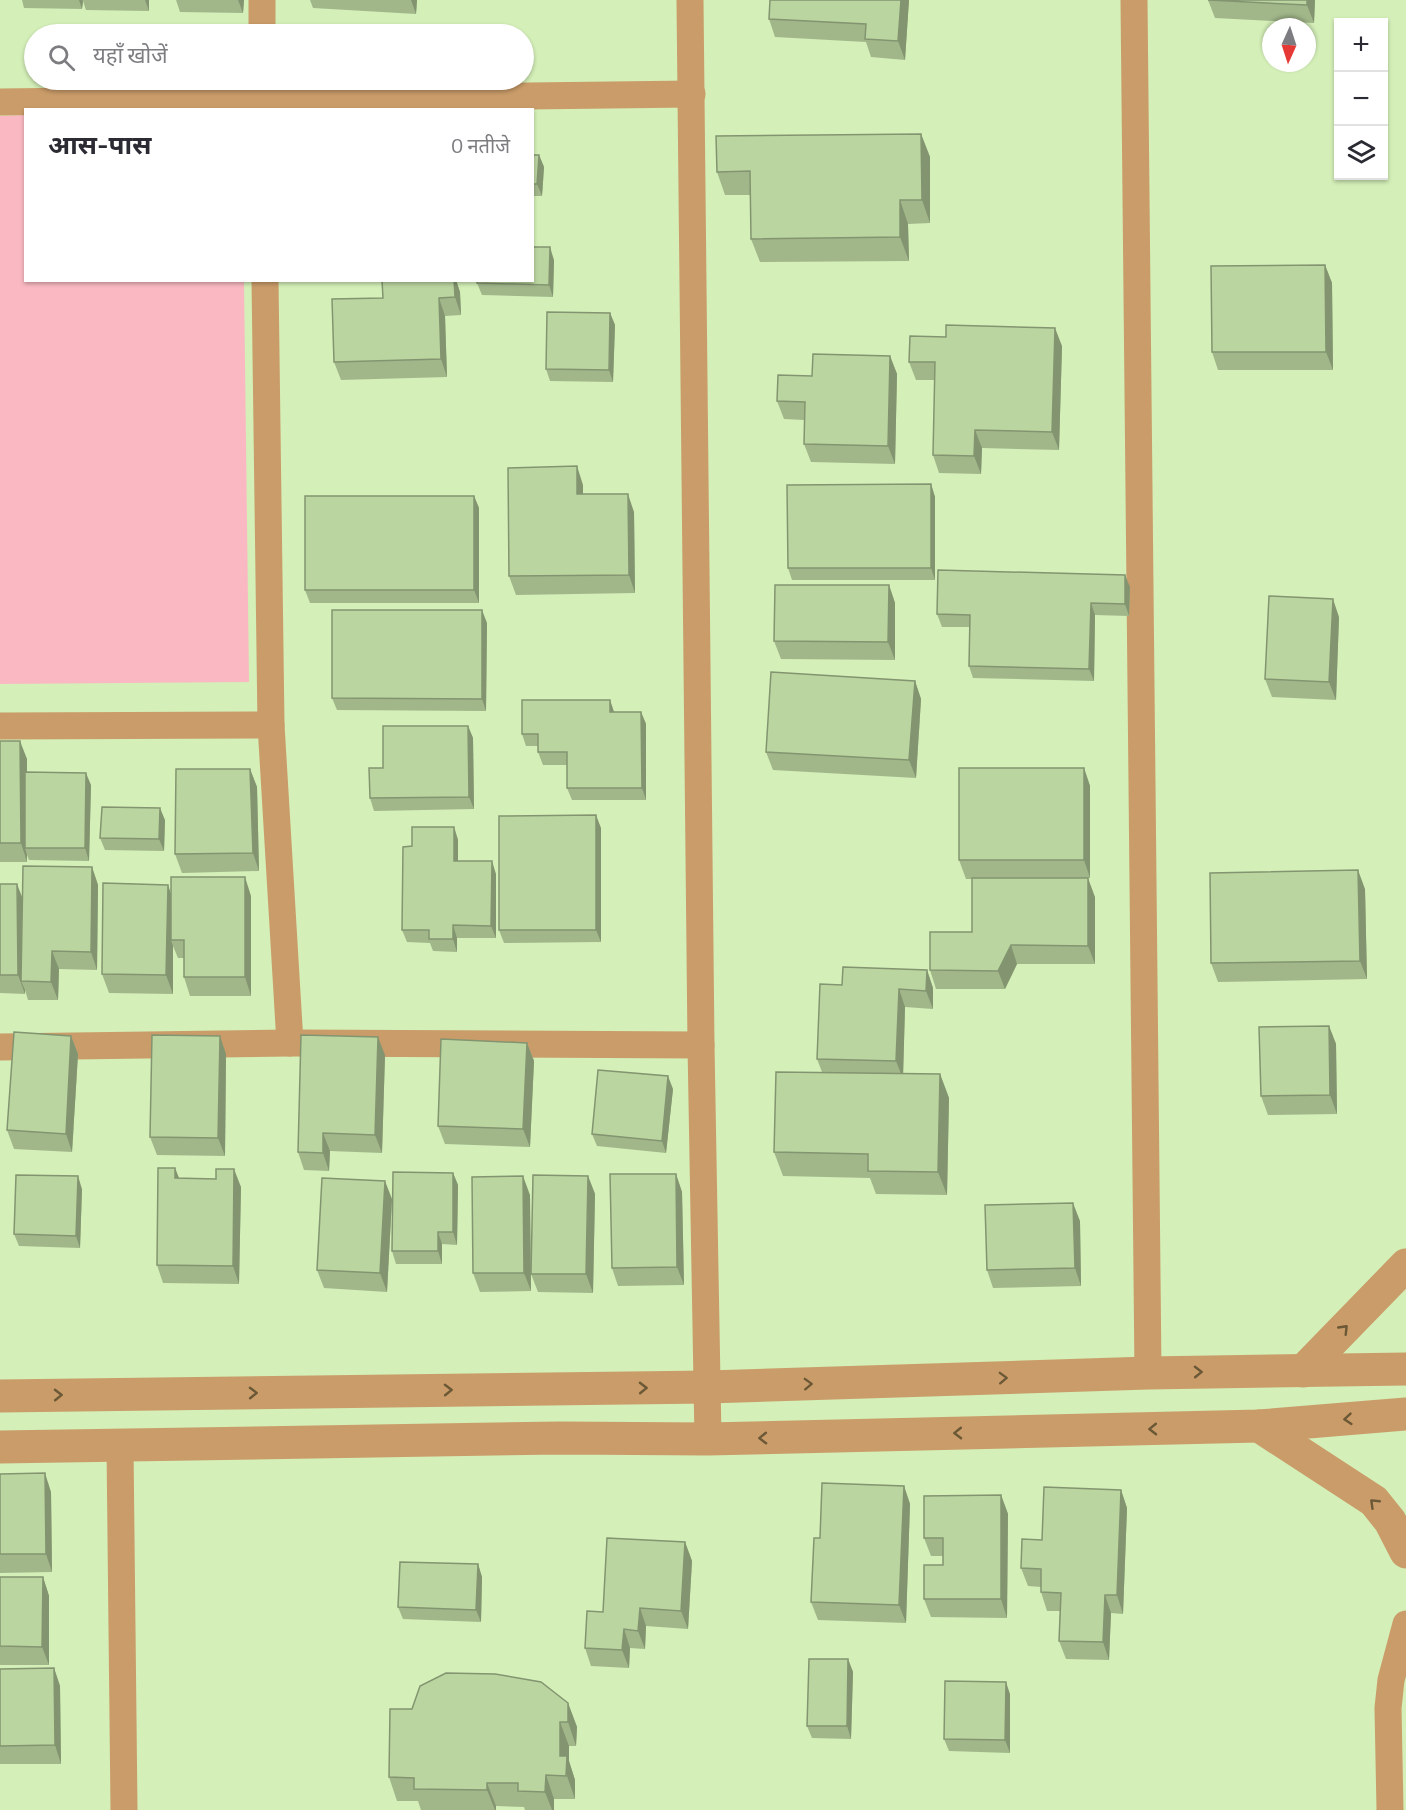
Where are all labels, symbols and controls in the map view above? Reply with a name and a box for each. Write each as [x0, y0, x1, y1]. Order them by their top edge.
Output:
north arrow [1262, 18, 1316, 72]
map controls [1334, 18, 1388, 180]
button: + [1334, 18, 1388, 72]
search box [24, 24, 534, 90]
icon: search [45, 41, 78, 74]
text: यहाँ खोजें [93, 42, 168, 69]
button: − [1334, 72, 1388, 126]
button: layers [1334, 126, 1388, 180]
text: आस-पास [48, 130, 151, 161]
text: 0 नतीजे [451, 134, 510, 158]
one-way arrow [1337, 1326, 1348, 1337]
one-way arrow [1194, 1366, 1203, 1378]
one-way arrow [999, 1371, 1008, 1384]
one-way arrow [804, 1378, 813, 1390]
one-way arrow [639, 1382, 648, 1394]
one-way arrow [444, 1384, 453, 1396]
one-way arrow [249, 1386, 258, 1399]
one-way arrow [54, 1389, 63, 1401]
one-way arrow [1343, 1412, 1352, 1425]
one-way arrow [1149, 1422, 1158, 1435]
one-way arrow [954, 1427, 963, 1440]
one-way arrow [759, 1432, 768, 1444]
one-way arrow [1371, 1500, 1382, 1511]

